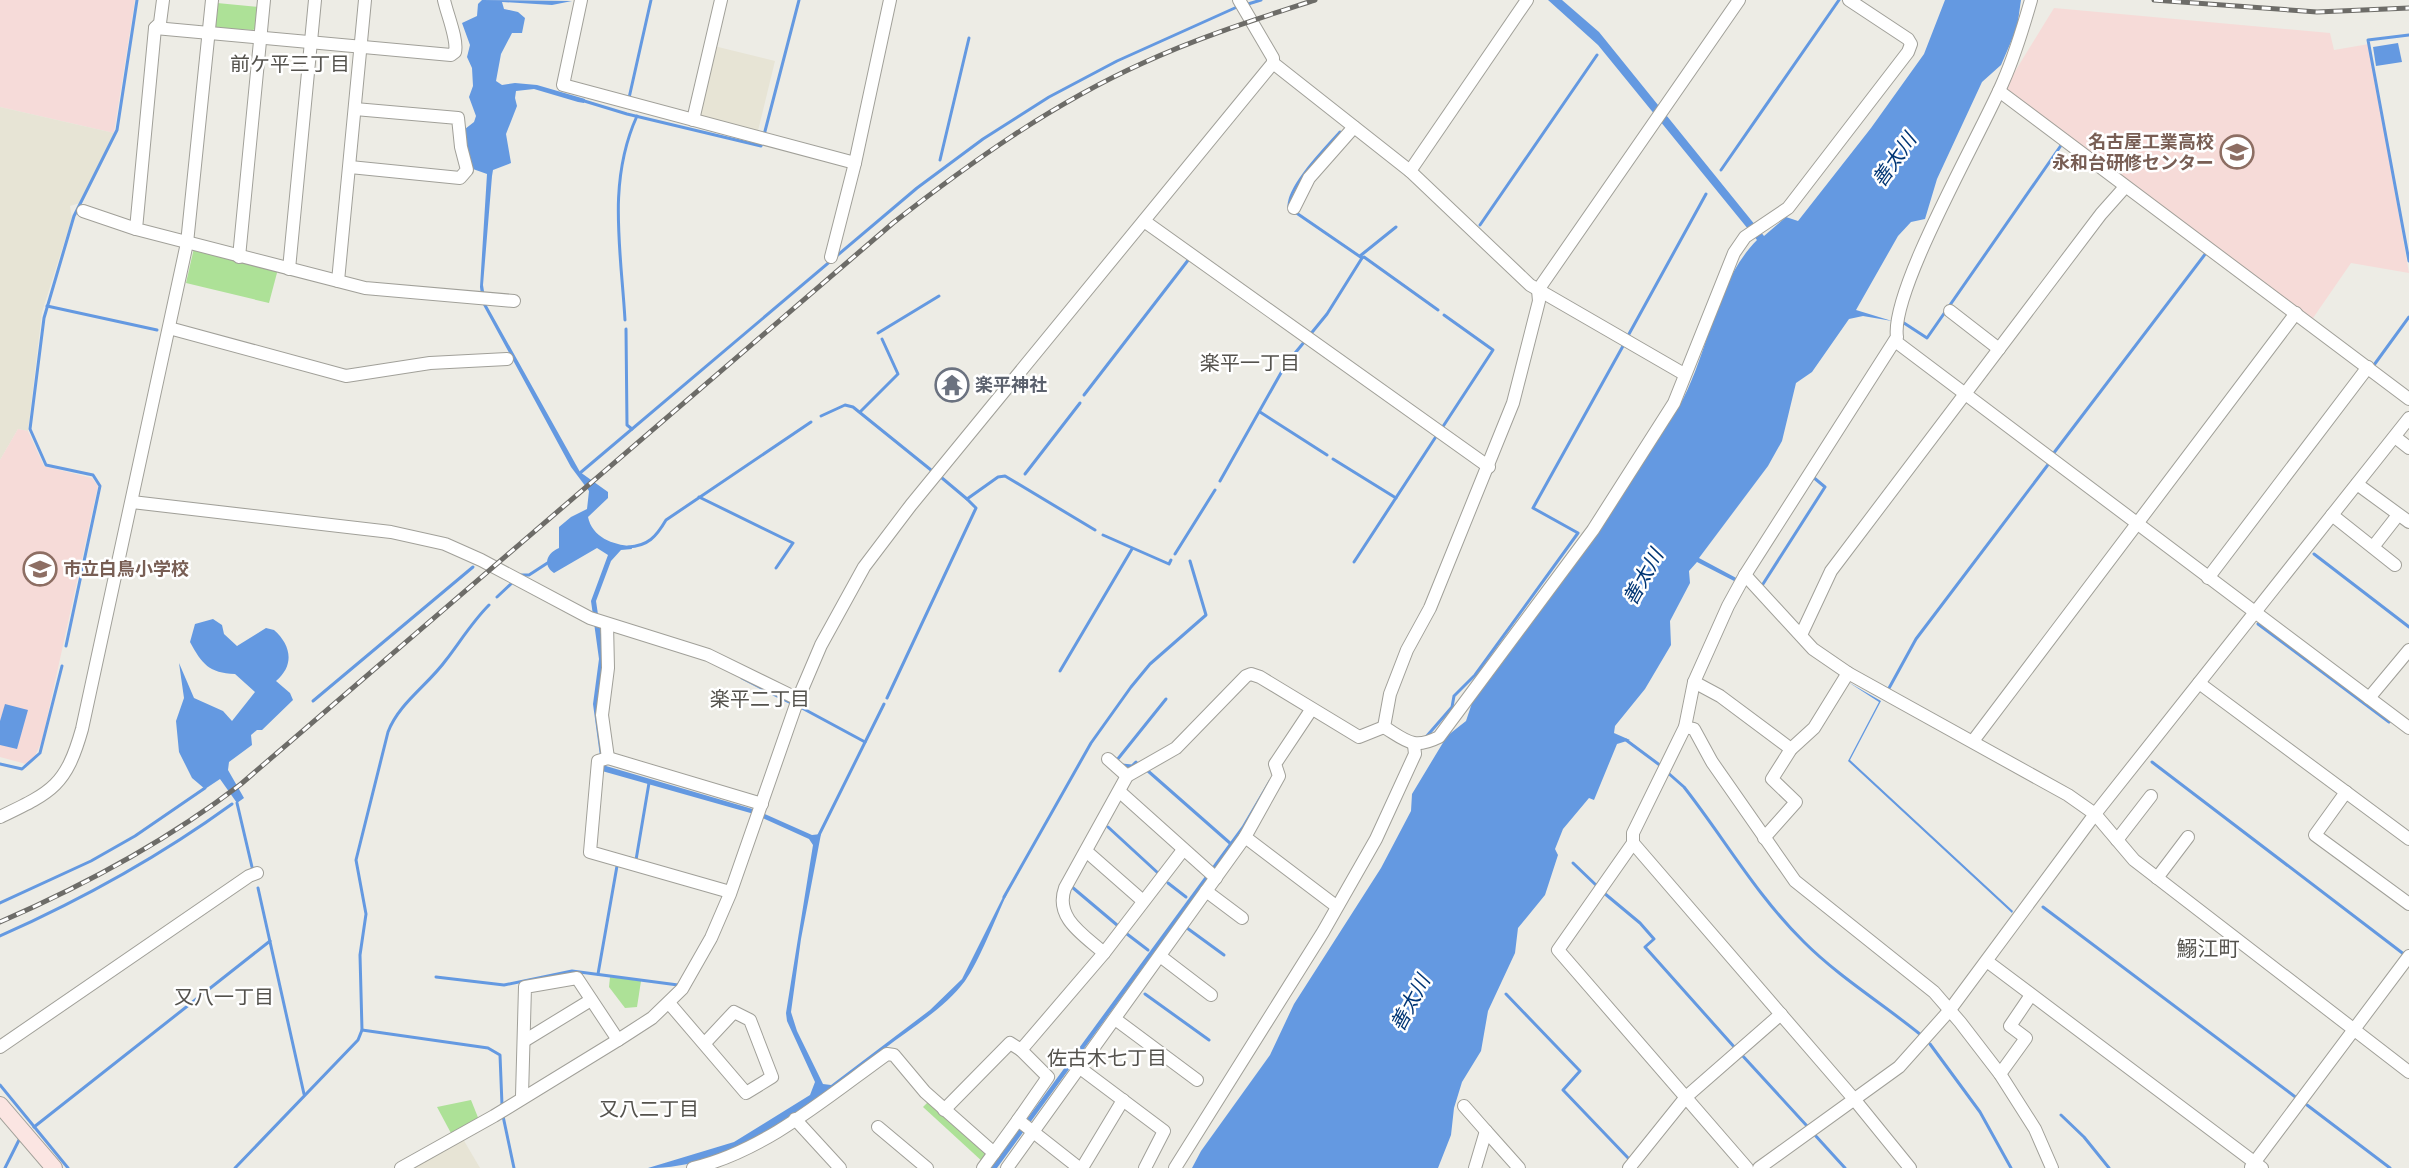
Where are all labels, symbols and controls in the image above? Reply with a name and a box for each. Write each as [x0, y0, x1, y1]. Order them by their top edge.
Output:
district label: 前ケ平三丁目 [230, 52, 350, 76]
water label: 善太川 [1867, 127, 1922, 191]
place label: 名古屋工業高校 永和台研修センター [2052, 131, 2214, 173]
school or university icon: 名古屋工業高校 永和台研修センター [2219, 134, 2255, 170]
district label: 楽平一丁目 [1200, 351, 1300, 375]
temple icon: 楽平神社 [934, 367, 970, 403]
place label: 楽平神社 [975, 374, 1047, 395]
water label: 善太川 [1618, 543, 1669, 609]
school or university icon: 市立白鳥小学校 [22, 551, 58, 587]
place label: 市立白鳥小学校 [63, 558, 189, 579]
district label: 楽平二丁目 [710, 687, 810, 711]
district label: 鰯江町 [2177, 936, 2240, 961]
water label: 善太川 [1385, 969, 1436, 1035]
district label: 又八一丁目 [174, 985, 274, 1009]
district label: 佐古木七丁目 [1047, 1046, 1167, 1070]
district label: 又八二丁目 [599, 1097, 699, 1121]

